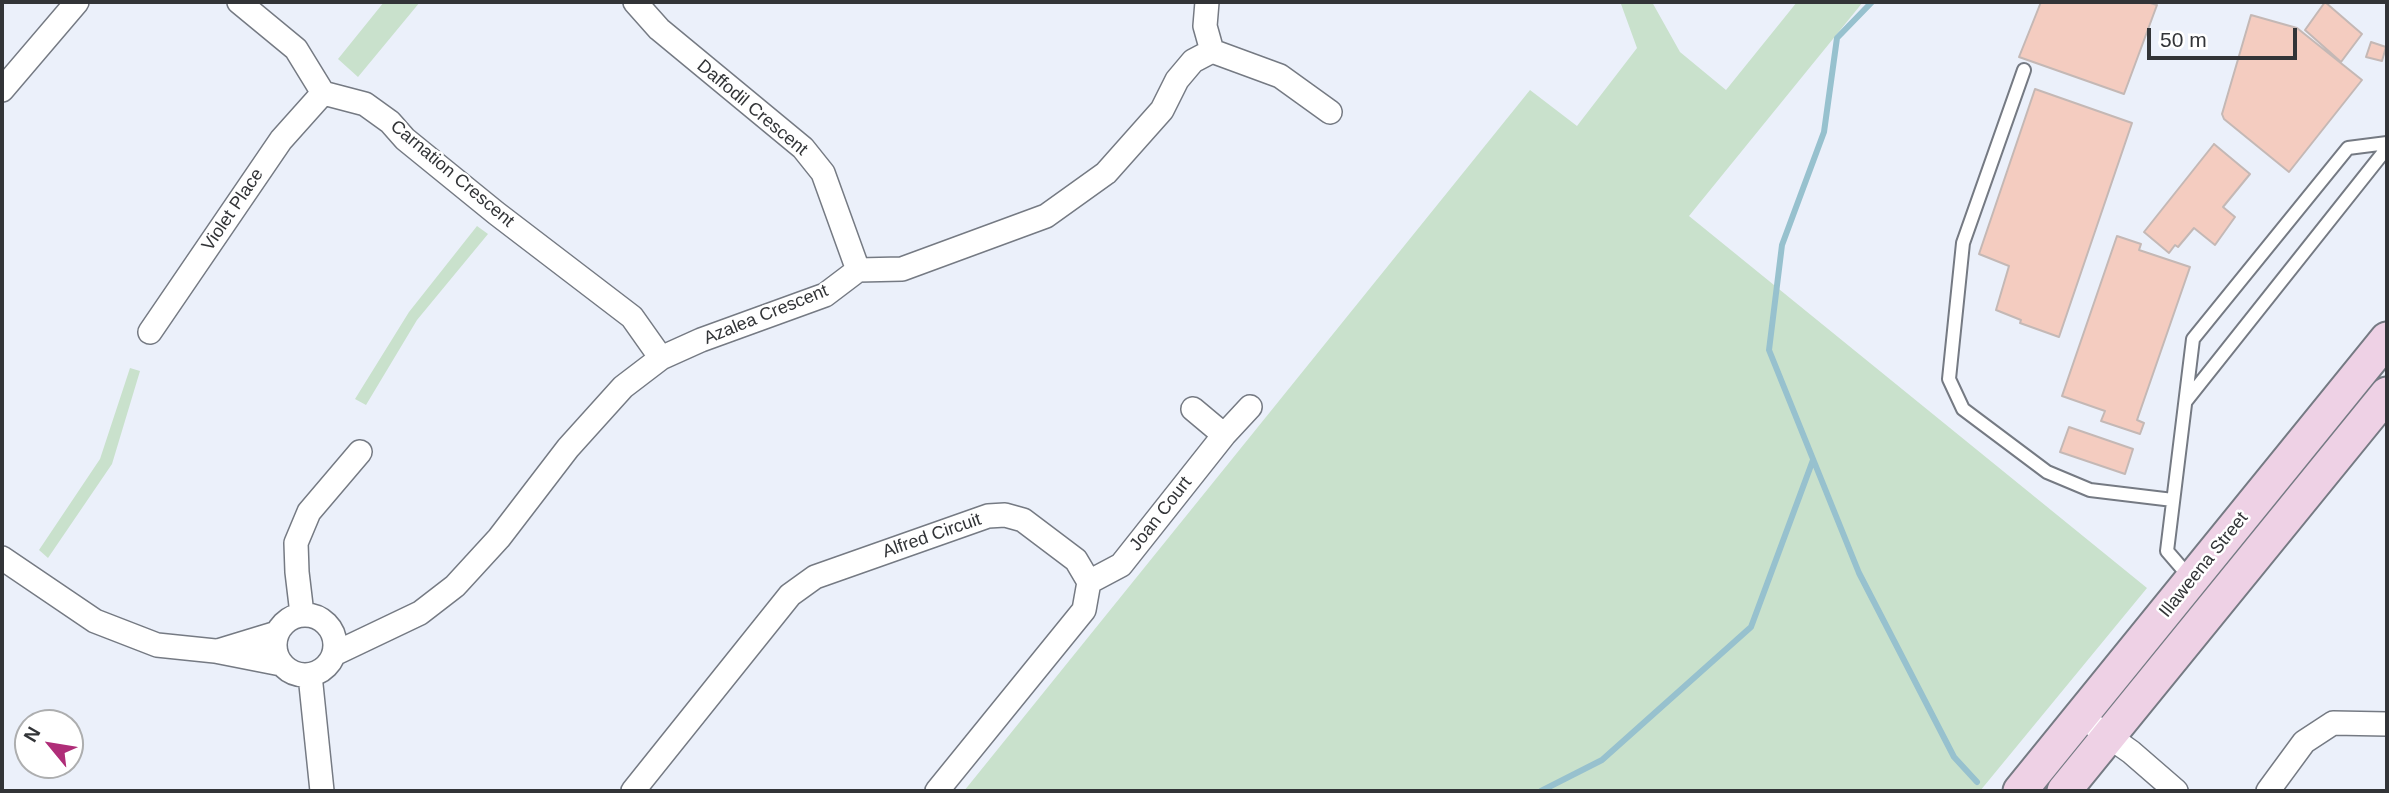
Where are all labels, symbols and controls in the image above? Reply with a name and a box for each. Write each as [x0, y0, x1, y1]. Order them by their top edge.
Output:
scale bar [2151, 14, 2302, 58]
text: 50 m [2160, 28, 2207, 51]
street label: Daffodil Crescent [692, 55, 812, 161]
street label: Carnation Crescent [386, 116, 518, 232]
street label: Violet Place [198, 165, 268, 255]
street label: Azalea Crescent [701, 280, 831, 350]
street label: Joan Court [1125, 473, 1197, 555]
street label: Illaweena Street [2155, 508, 2253, 622]
street label: Alfred Circuit [880, 509, 984, 563]
north arrow [14, 709, 84, 779]
text: N [20, 723, 45, 745]

